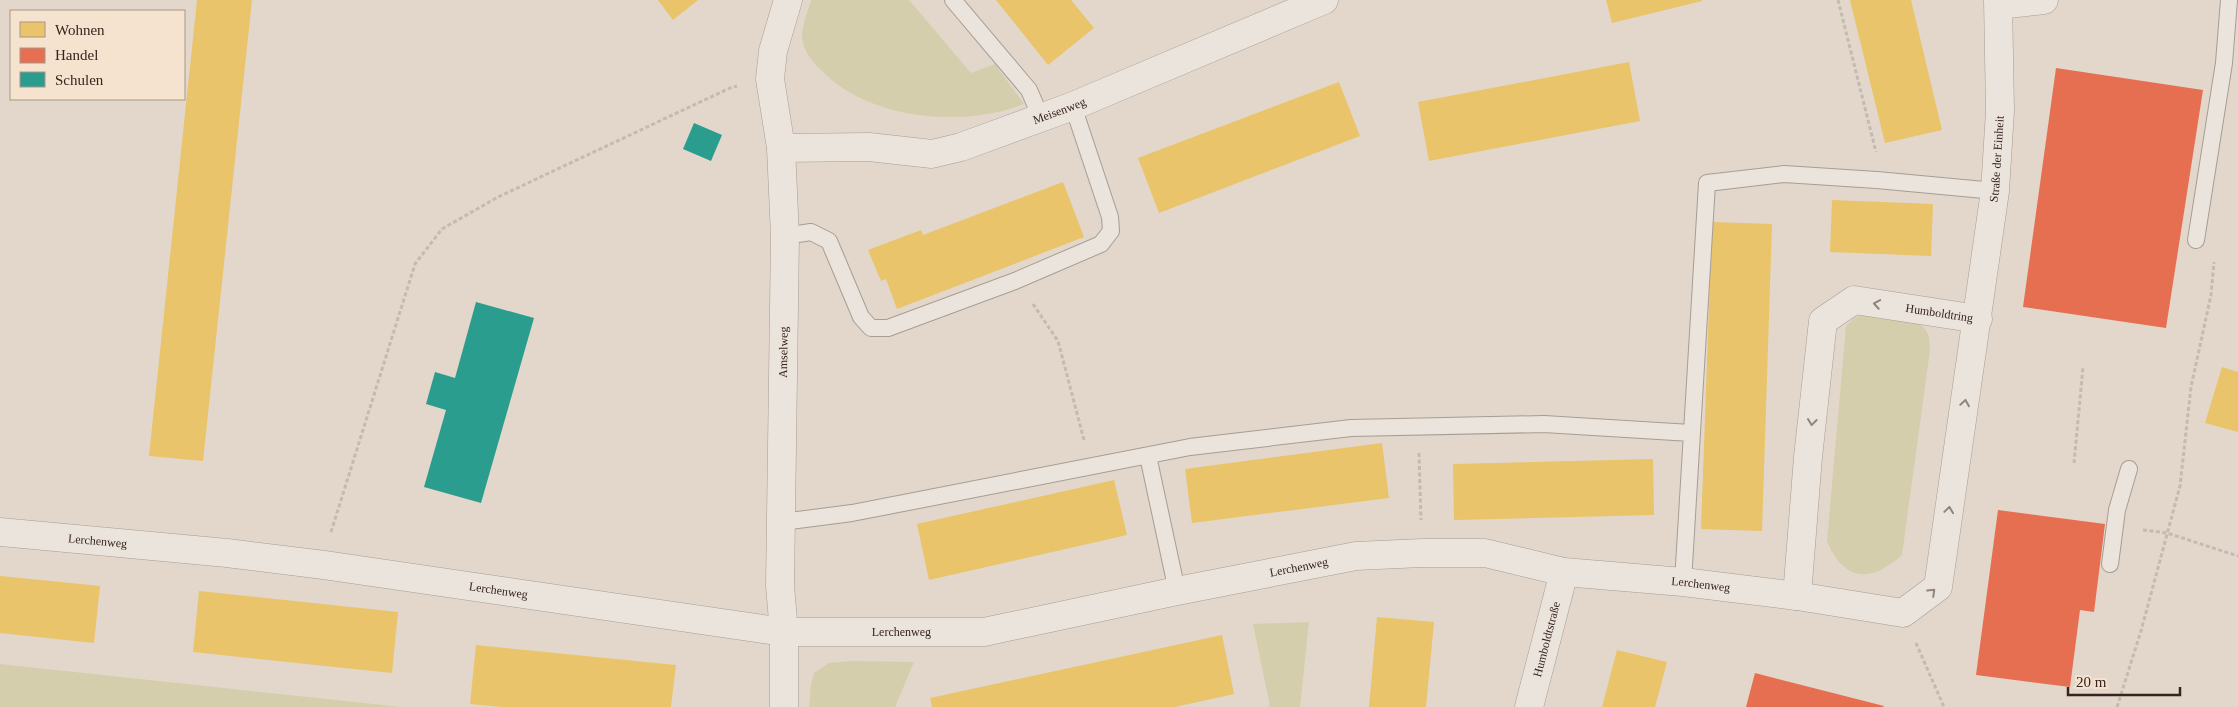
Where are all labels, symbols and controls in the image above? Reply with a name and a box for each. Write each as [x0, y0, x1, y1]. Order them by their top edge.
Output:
legend [10, 10, 185, 100]
text: Wohnen [55, 22, 105, 38]
text: Handel [55, 47, 98, 63]
text: Schulen [55, 72, 104, 88]
street label: Meisenweg [1031, 94, 1088, 127]
street label: Straße der Einheit [1986, 115, 2007, 203]
one-way arrow [1873, 300, 1882, 310]
street label: Humboldtring [1905, 301, 1974, 325]
street label: Amselweg [776, 326, 791, 378]
one-way arrow [1959, 399, 1970, 407]
one-way arrow [1807, 418, 1818, 426]
one-way arrow [1943, 506, 1954, 514]
street label: Lerchenweg [67, 531, 128, 551]
street label: Lerchenweg [1268, 555, 1329, 580]
street label: Lerchenweg [1671, 574, 1731, 595]
street label: Lerchenweg [468, 579, 529, 602]
one-way arrow [1926, 589, 1935, 598]
street label: Humboldtstraße [1530, 600, 1563, 678]
street label: Lerchenweg [872, 625, 931, 639]
scale bar [2068, 664, 2180, 696]
text: 20 m [2076, 674, 2107, 690]

